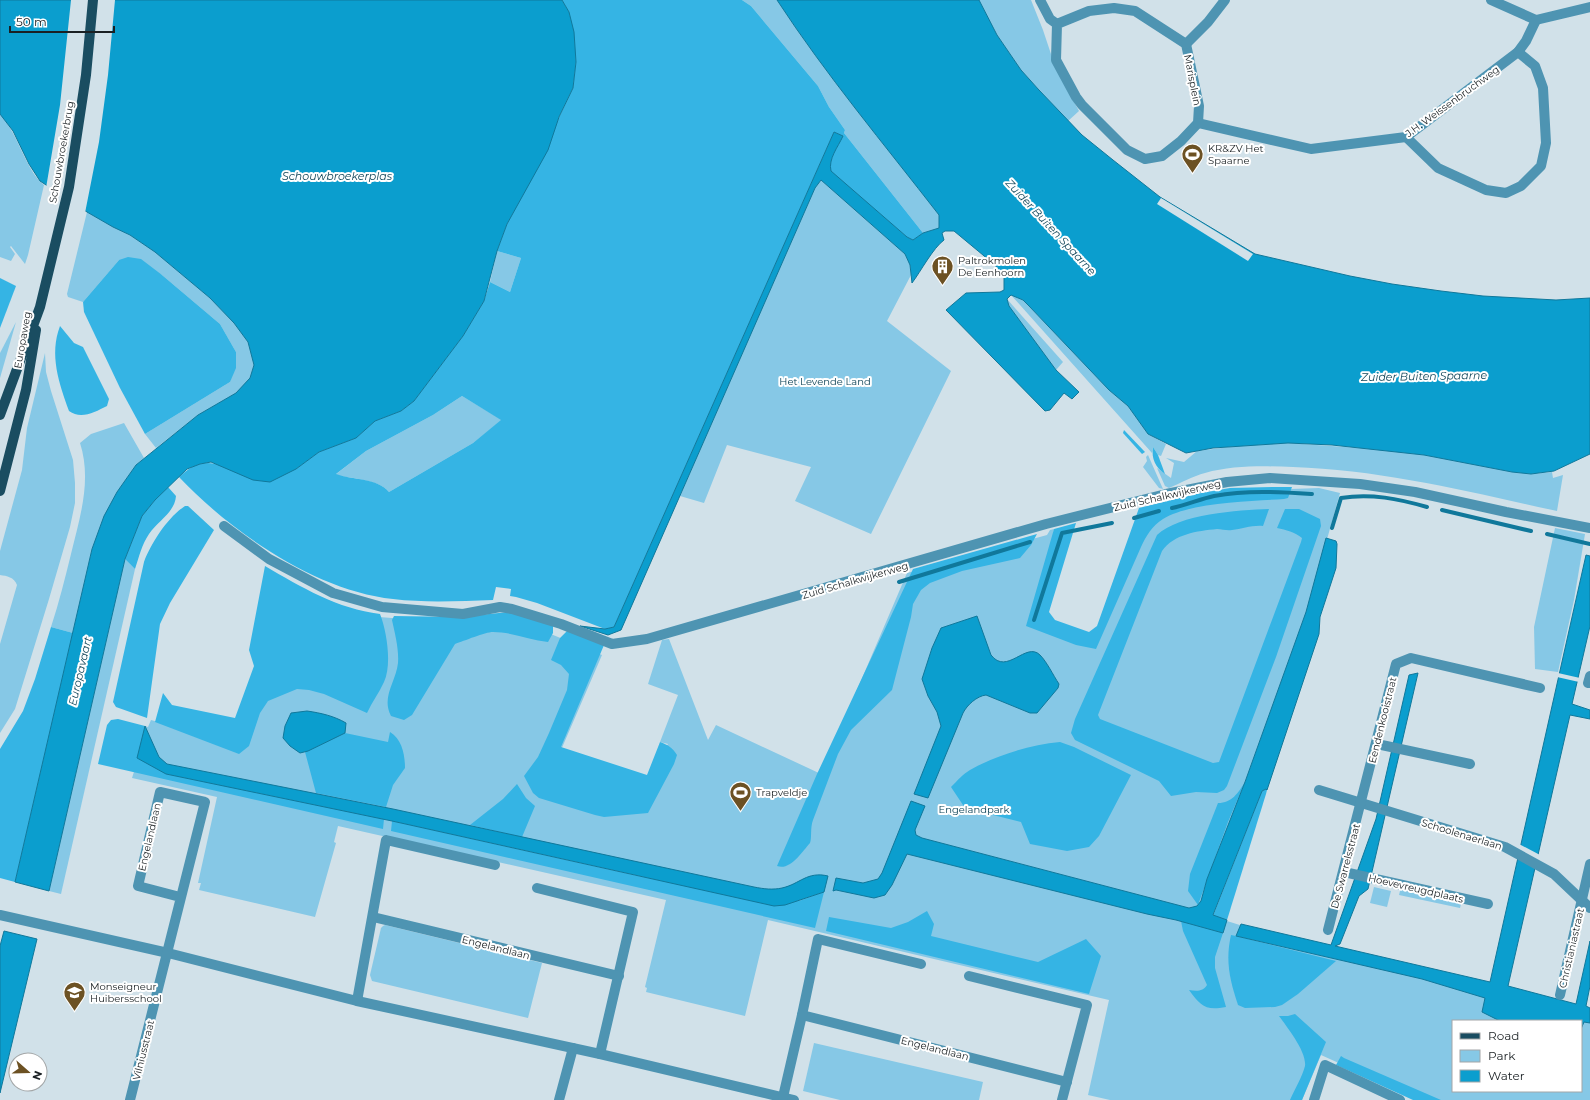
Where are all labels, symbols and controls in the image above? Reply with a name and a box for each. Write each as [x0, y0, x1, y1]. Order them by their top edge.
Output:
scale bar [10, 8, 114, 34]
text: 50 m [16, 14, 47, 29]
street label: Marisplein [1181, 53, 1204, 107]
street label: J.H. Weissenbruchweg [1402, 63, 1502, 140]
street label: Schouwbroekerbrug [46, 100, 77, 204]
sports icon: KR&ZV Het Spaarne [1180, 141, 1206, 174]
place label: KR&ZV Het Spaarne [1208, 142, 1264, 167]
water label: Schouwbroekerplas [282, 169, 393, 183]
water label: Zuider Buiten Spaarne [1002, 175, 1099, 278]
building icon: Paltrokmolen De Eenhoorn [930, 253, 956, 286]
place label: Paltrokmolen De Eenhoorn [958, 254, 1026, 279]
street label: Europaweg [11, 311, 34, 370]
water label: Zuider Buiten Spaarne [1360, 368, 1488, 384]
park label: Het Levende Land [779, 375, 871, 388]
street label: Zuid Schalkwijkerweg [1112, 477, 1222, 514]
street label: Zuid Schalkwijkerweg [801, 559, 910, 602]
water label: Europavaart [65, 635, 95, 707]
street label: Eendenkooistraat [1365, 676, 1399, 765]
sports icon: Trapveldje [728, 779, 754, 812]
place label: Trapveldje [756, 786, 807, 799]
street label: Engelandlaan [135, 802, 164, 873]
park label: Engelandpark [938, 803, 1010, 816]
street label: Schoolenaerlaan [1420, 816, 1504, 853]
street label: De Swarrelsstraat [1328, 822, 1363, 910]
street label: Hoevevreugdplaats [1367, 871, 1465, 906]
street label: Christianiastraat [1556, 907, 1587, 989]
street label: Engelandlaan [460, 933, 531, 962]
school or university icon: Monseigneur Huibersschool [61, 979, 87, 1012]
place label: Monseigneur Huibersschool [90, 980, 162, 1005]
street label: Vilniusstraat [130, 1019, 157, 1082]
legend [1452, 1020, 1582, 1092]
text: Road [1488, 1028, 1519, 1043]
street label: Engelandlaan [899, 1034, 970, 1063]
text: Park [1488, 1048, 1516, 1063]
north arrow [8, 1052, 48, 1092]
text: Water [1488, 1068, 1525, 1083]
text: N [29, 1069, 45, 1082]

